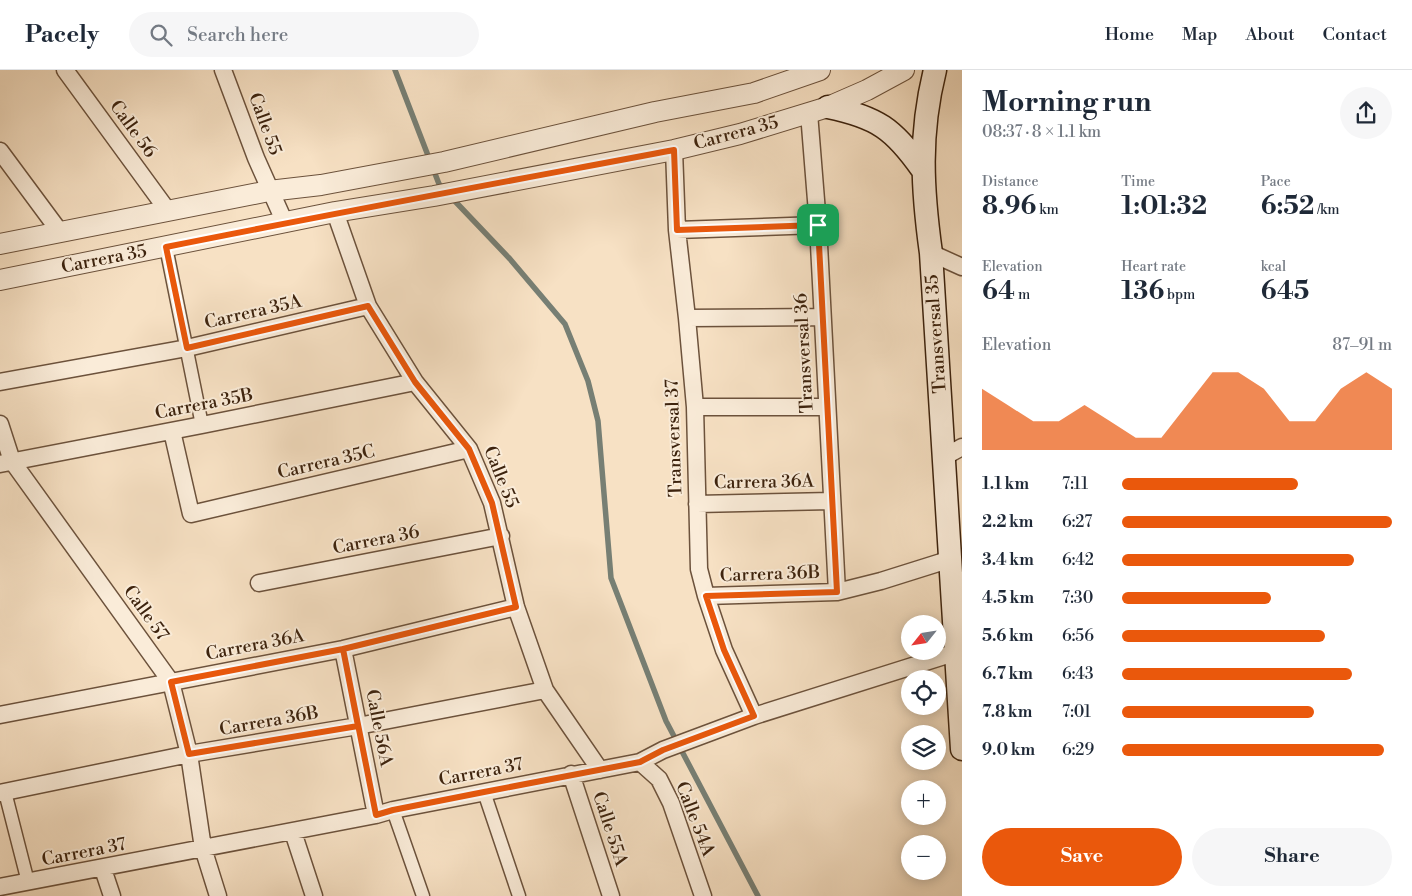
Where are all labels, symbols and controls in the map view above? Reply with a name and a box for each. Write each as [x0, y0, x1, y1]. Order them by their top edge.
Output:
search box [129, 12, 479, 57]
text: Pacely [25, 20, 99, 50]
icon: search [147, 21, 175, 49]
text: Search here [187, 23, 288, 47]
text: Home [1105, 23, 1154, 46]
text: Map [1182, 23, 1218, 46]
text: About [1246, 23, 1295, 46]
text: Contact [1323, 23, 1387, 46]
text: Morning run [982, 85, 1151, 120]
button: share [1340, 87, 1392, 139]
street label: Calle 55 [243, 90, 287, 158]
street label: Calle 56 [104, 96, 162, 162]
street label: Carrera 35 [691, 111, 781, 155]
text: 08:37 · 8 × 1.1 km [982, 122, 1101, 142]
text: Distance [982, 173, 1039, 191]
text: Time [1121, 173, 1155, 191]
text: Pace [1261, 173, 1291, 191]
text: 8.96 [982, 191, 1036, 222]
text: 1:01:32 [1121, 191, 1207, 222]
text: 6:52 [1261, 191, 1314, 222]
text: km [1036, 201, 1059, 219]
text: /km [1314, 201, 1340, 219]
pin [797, 204, 839, 246]
icon: arrive [804, 211, 832, 239]
street label: Carrera 35 [59, 239, 149, 279]
text: Elevation [982, 258, 1043, 276]
text: Heart rate [1121, 258, 1186, 276]
text: kcal [1261, 258, 1286, 276]
street label: Transversal 35 [920, 274, 952, 394]
text: 64 [982, 276, 1015, 307]
text: 136 [1121, 276, 1164, 307]
text: 645 [1261, 276, 1309, 307]
text: m [1015, 286, 1030, 304]
text: bpm [1164, 286, 1195, 304]
street label: Carrera 35A [202, 290, 304, 334]
street label: Transversal 36 [789, 292, 819, 414]
text: Elevation [982, 335, 1051, 355]
text: 87–91 m [1332, 335, 1392, 355]
street label: Transversal 37 [660, 379, 688, 497]
street label: Carrera 35B [153, 383, 255, 425]
street label: Carrera 35C [275, 440, 377, 484]
street label: Calle 55 [478, 443, 524, 511]
street label: Carrera 36A [714, 470, 815, 494]
text: 1.1 km [982, 474, 1029, 494]
text: 7:11 [1062, 474, 1088, 494]
text: 2.2 km [982, 512, 1033, 532]
text: 6:27 [1062, 512, 1092, 532]
street label: Carrera 36 [331, 520, 421, 560]
text: 3.4 km [982, 550, 1034, 570]
text: 6:42 [1062, 550, 1094, 570]
street label: Carrera 36B [719, 561, 821, 587]
street label: Calle 57 [118, 581, 174, 645]
text: 4.5 km [982, 588, 1034, 608]
text: 7:30 [1062, 588, 1093, 608]
north arrow [901, 615, 946, 660]
map controls [901, 615, 946, 880]
street label: Carrera 36A [204, 624, 307, 666]
text: 5.6 km [982, 626, 1033, 646]
text: 6:56 [1062, 626, 1094, 646]
text: 6.7 km [982, 664, 1033, 684]
text: 6:43 [1062, 664, 1094, 684]
button: locate [901, 670, 946, 715]
street label: Calle 56A [360, 687, 398, 769]
street label: Carrera 36B [218, 701, 320, 741]
text: 7.8 km [982, 702, 1032, 722]
text: 7:01 [1062, 702, 1091, 722]
button: layers [901, 725, 946, 770]
text: 9.0 km [982, 740, 1035, 760]
text: 6:29 [1062, 740, 1094, 760]
street label: Carrera 37 [437, 753, 525, 791]
street label: Calle 54A [670, 778, 720, 860]
button: + [901, 780, 946, 825]
street label: Calle 55A [587, 789, 633, 870]
button: Save [982, 828, 1182, 886]
button: Share [1192, 828, 1392, 886]
street label: Carrera 37 [40, 833, 128, 871]
button: − [901, 835, 946, 880]

